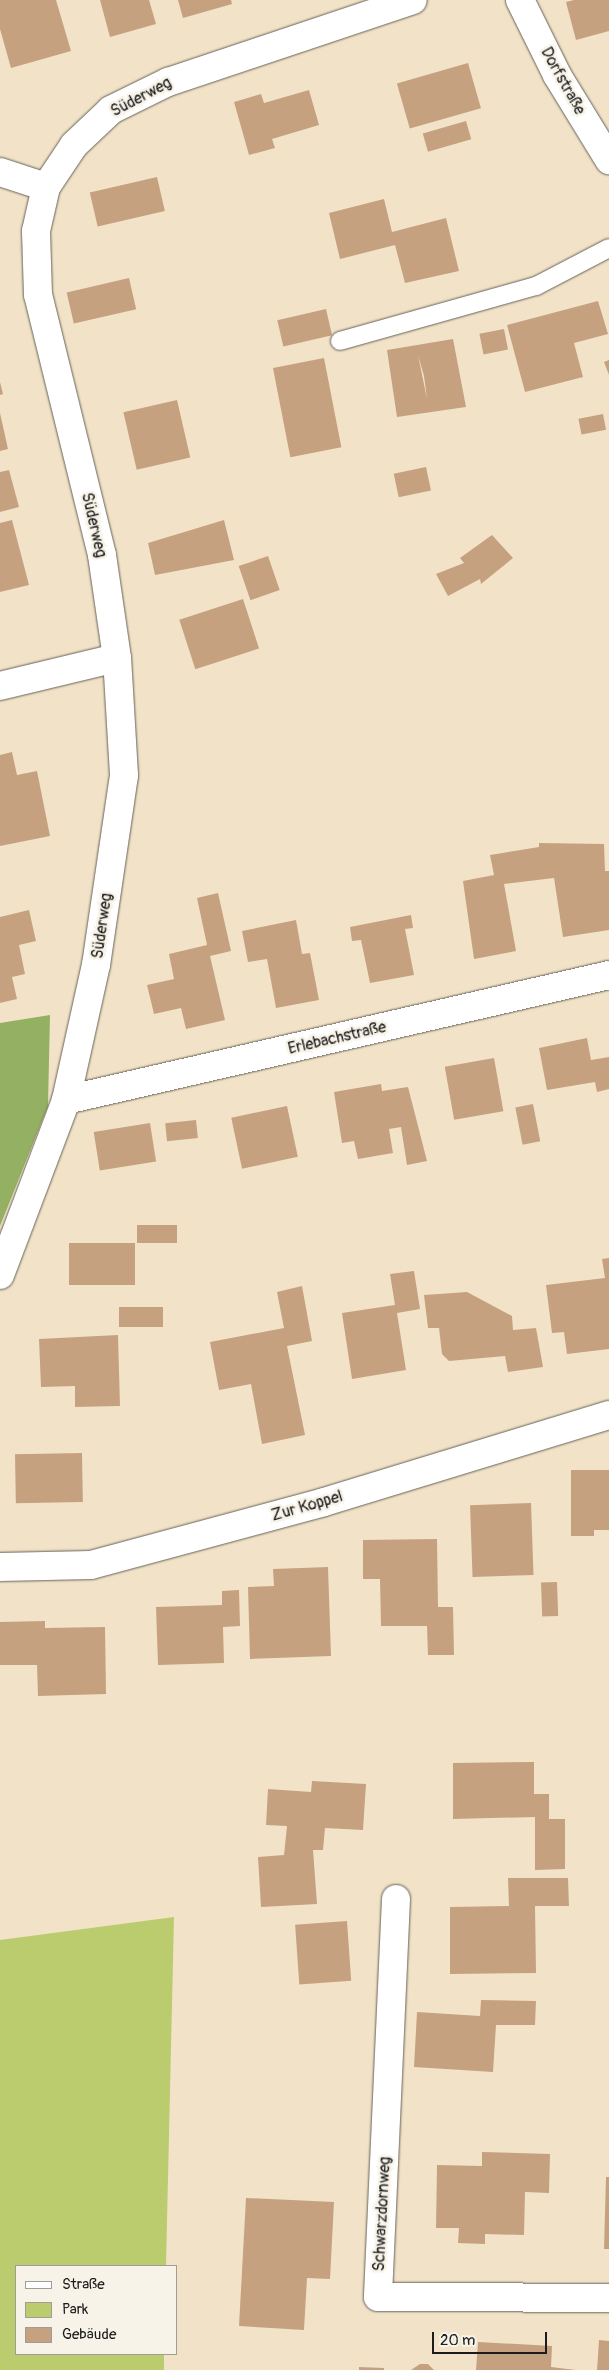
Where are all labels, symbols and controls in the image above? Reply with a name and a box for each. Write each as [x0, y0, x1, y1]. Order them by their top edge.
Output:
street label: Dorfstraße [537, 44, 589, 118]
street label: Süderweg [107, 73, 175, 121]
street label: Süderweg [77, 491, 111, 559]
street label: Süderweg [88, 892, 116, 960]
street label: Erlebachstraße [286, 1017, 388, 1059]
street label: Zur Koppel [269, 1487, 345, 1525]
street label: Schwarzdornweg [369, 2156, 395, 2272]
legend [15, 2265, 178, 2355]
text: Straße [62, 2275, 105, 2294]
text: Park [62, 2300, 88, 2319]
scale bar [434, 2322, 549, 2354]
text: Gebäude [62, 2325, 116, 2344]
text: 20 m [440, 2331, 475, 2350]

